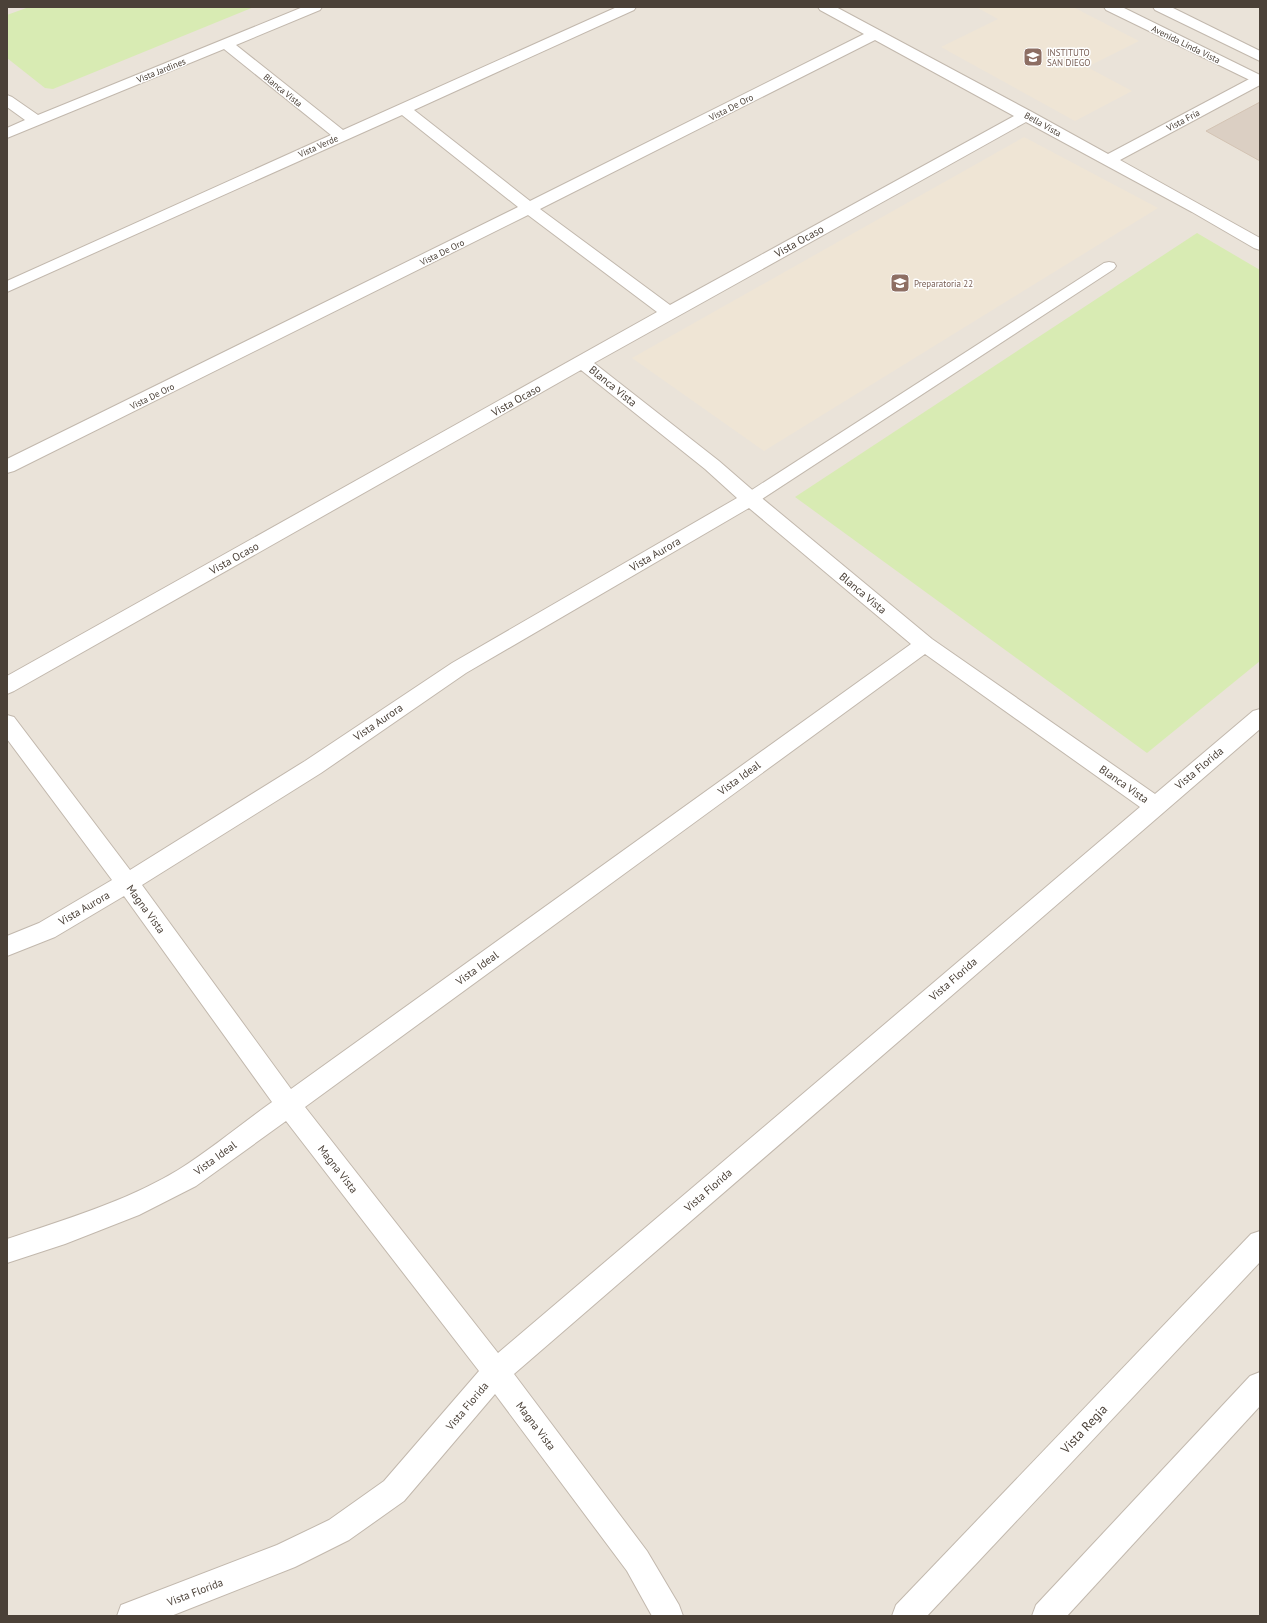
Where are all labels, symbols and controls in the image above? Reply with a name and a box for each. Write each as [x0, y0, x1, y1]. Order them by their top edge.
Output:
street label: Avenida Linda Vista [1150, 23, 1222, 65]
school or university icon: INSTITUTO SAN DIEGO [1022, 46, 1044, 68]
place label: INSTITUTO SAN DIEGO [1047, 47, 1091, 68]
street label: Vista Jardines [134, 55, 187, 85]
street label: Blanca Vista [261, 71, 305, 109]
street label: Vista De Oro [706, 91, 755, 123]
street label: Vista Fría [1164, 107, 1201, 134]
street label: Bella Vista [1023, 109, 1063, 139]
street label: Vista Verde [295, 132, 340, 160]
street label: Vista Ocaso [771, 222, 826, 261]
street label: Vista De Oro [417, 236, 466, 268]
school or university icon: Preparatoria 22 [889, 272, 911, 294]
place label: Preparatoria 22 [914, 278, 973, 289]
street label: Blanca Vista [586, 363, 640, 409]
street label: Vista De Oro [127, 380, 176, 412]
street label: Vista Ocaso [488, 381, 543, 420]
street label: Vista Aurora [626, 534, 683, 575]
street label: Vista Ocaso [206, 539, 261, 578]
street label: Blanca Vista [837, 569, 889, 617]
street label: Vista Aurora [350, 700, 405, 744]
street label: Vista Florida [1171, 744, 1226, 793]
street label: Vista Ideal [714, 757, 764, 799]
street label: Blanca Vista [1097, 762, 1151, 806]
street label: Magna Vista [124, 882, 168, 936]
street label: Vista Aurora [55, 888, 112, 929]
street label: Vista Ideal [452, 947, 502, 989]
street label: Vista Florida [925, 954, 980, 1004]
street label: Vista Ideal [190, 1137, 240, 1179]
street label: Magna Vista [315, 1142, 361, 1196]
street label: Vista Florida [680, 1165, 735, 1215]
street label: Vista Florida [442, 1379, 491, 1434]
street label: Magna Vista [513, 1399, 559, 1453]
street label: Vista Regia [1056, 1401, 1111, 1458]
street label: Vista Florida [164, 1575, 225, 1609]

